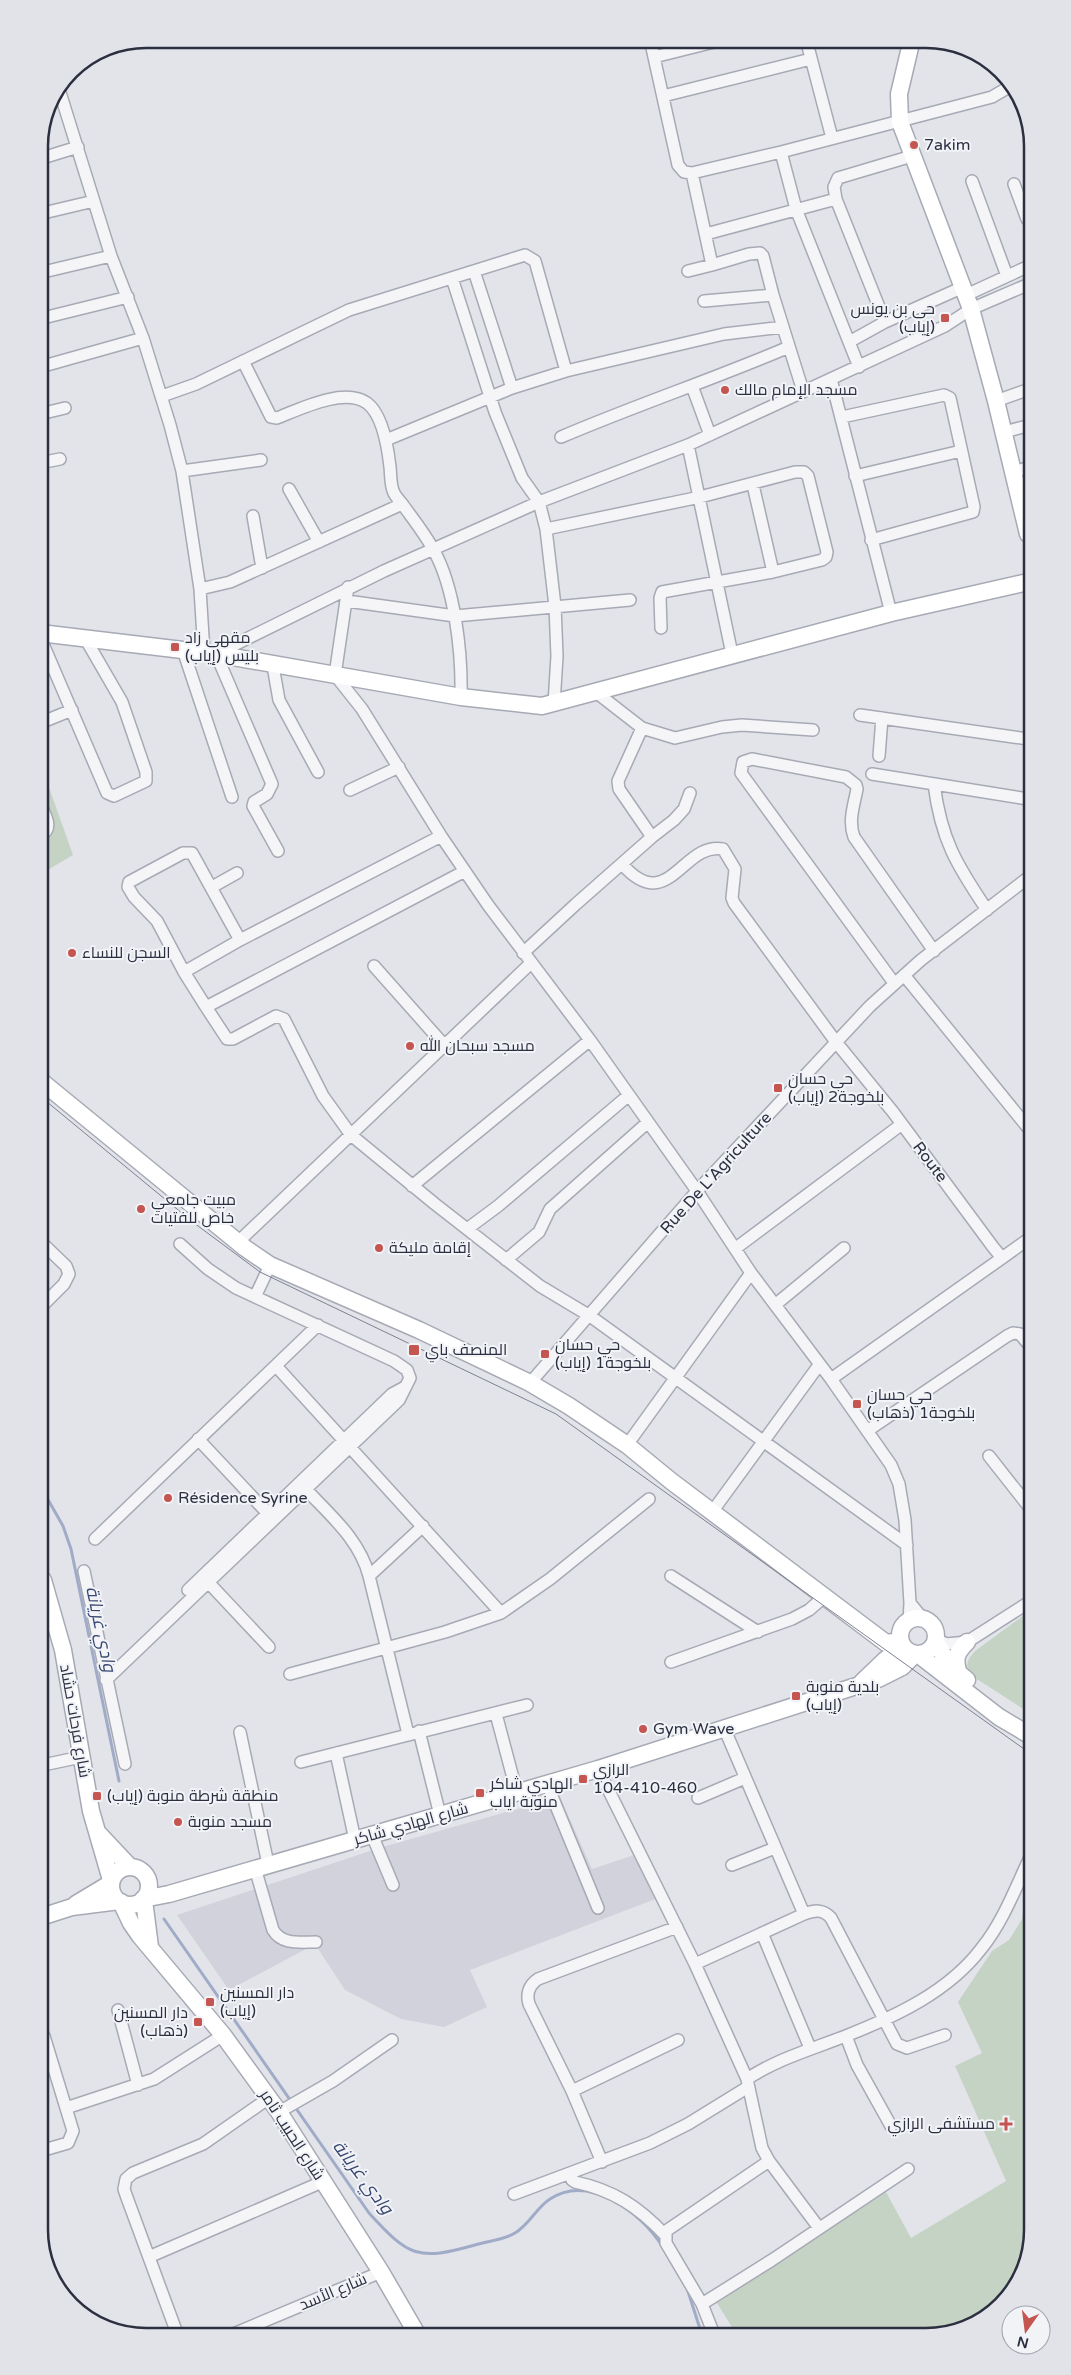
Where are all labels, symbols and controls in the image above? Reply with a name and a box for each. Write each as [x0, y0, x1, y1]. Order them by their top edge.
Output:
place label: 7akim [924, 135, 970, 155]
marker: 7akim [908, 139, 920, 151]
place label: حي بن يونس (إياب) [850, 299, 935, 337]
marker: حي بن يونس (إياب) [939, 312, 951, 324]
place label: مسجد الإمام مالك [735, 380, 858, 401]
marker: مسجد الإمام مالك [719, 384, 731, 396]
place label: مقهى زاد بليس (إياب) [185, 628, 259, 666]
marker: مقهى زاد بليس (إياب) [169, 641, 181, 653]
place label: السجن للنساء [82, 943, 171, 963]
marker: السجن للنساء [66, 947, 78, 959]
place label: مسجد سبحان الله [420, 1035, 535, 1056]
marker: مسجد سبحان الله [404, 1040, 416, 1052]
place label: حي حسان بلخوجة2 (إياب) [788, 1069, 884, 1107]
marker: حي حسان بلخوجة2 (إياب) [772, 1082, 784, 1094]
street label: Rue De L'Agriculture [656, 1108, 776, 1238]
street label: Route [908, 1138, 952, 1186]
place label: مبيت جامعي خاص للفتيات [151, 1190, 236, 1228]
marker: مبيت جامعي خاص للفتيات [135, 1203, 147, 1215]
place label: إقامة مليكة [389, 1238, 471, 1258]
marker: إقامة مليكة [373, 1242, 385, 1254]
place label: حي حسان بلخوجة1 (إياب) [555, 1335, 651, 1373]
place label: المنصف باي [425, 1340, 507, 1363]
marker: المنصف باي [407, 1343, 421, 1357]
marker: حي حسان بلخوجة1 (إياب) [539, 1348, 551, 1360]
place label: حي حسان بلخوجة1 (ذهاب) [867, 1385, 975, 1423]
marker: حي حسان بلخوجة1 (ذهاب) [851, 1398, 863, 1410]
place label: Résidence Syrine [178, 1488, 308, 1508]
marker: Résidence Syrine [162, 1492, 174, 1504]
water label: وادي غريانة [78, 1584, 121, 1676]
street label: شارع فرحات حشاد [54, 1663, 95, 1780]
place label: بلدية منوبة (إياب) [806, 1677, 879, 1715]
marker: بلدية منوبة (إياب) [790, 1690, 802, 1702]
place label: Gym Wave [653, 1719, 734, 1739]
marker: Gym Wave [637, 1723, 649, 1735]
place label: الرازي 104-410-460 [593, 1760, 697, 1798]
marker: الرازي 104-410-460 [577, 1773, 589, 1785]
place label: الهادي شاكر منوبة اياب [489, 1774, 573, 1812]
place label: منطقة شرطة منوبة (إياب) [107, 1786, 278, 1806]
marker: الهادي شاكر منوبة اياب [474, 1787, 486, 1799]
marker: منطقة شرطة منوبة (إياب) [91, 1790, 103, 1802]
street label: شارع الهادي شاكر [351, 1798, 471, 1853]
place label: مسجد منوبة [188, 1812, 272, 1832]
marker: مسجد منوبة [172, 1816, 184, 1828]
place label: دار المسنين (إياب) [220, 1983, 294, 2021]
marker: دار المسنين (إياب) [204, 1996, 216, 2008]
place label: دار المسنين (ذهاب) [114, 2003, 188, 2041]
marker: دار المسنين (ذهاب) [192, 2016, 204, 2028]
street label: شارع الحبيب ثامر [254, 2085, 329, 2185]
place label: مستشفى الرازي [888, 2114, 995, 2137]
marker: مستشفى الرازي [999, 2117, 1013, 2131]
water label: وادي غريانة [326, 2136, 399, 2221]
street label: شارع الأسد [296, 2269, 370, 2316]
north arrow [1001, 2305, 1051, 2355]
text: N [1015, 2333, 1030, 2352]

